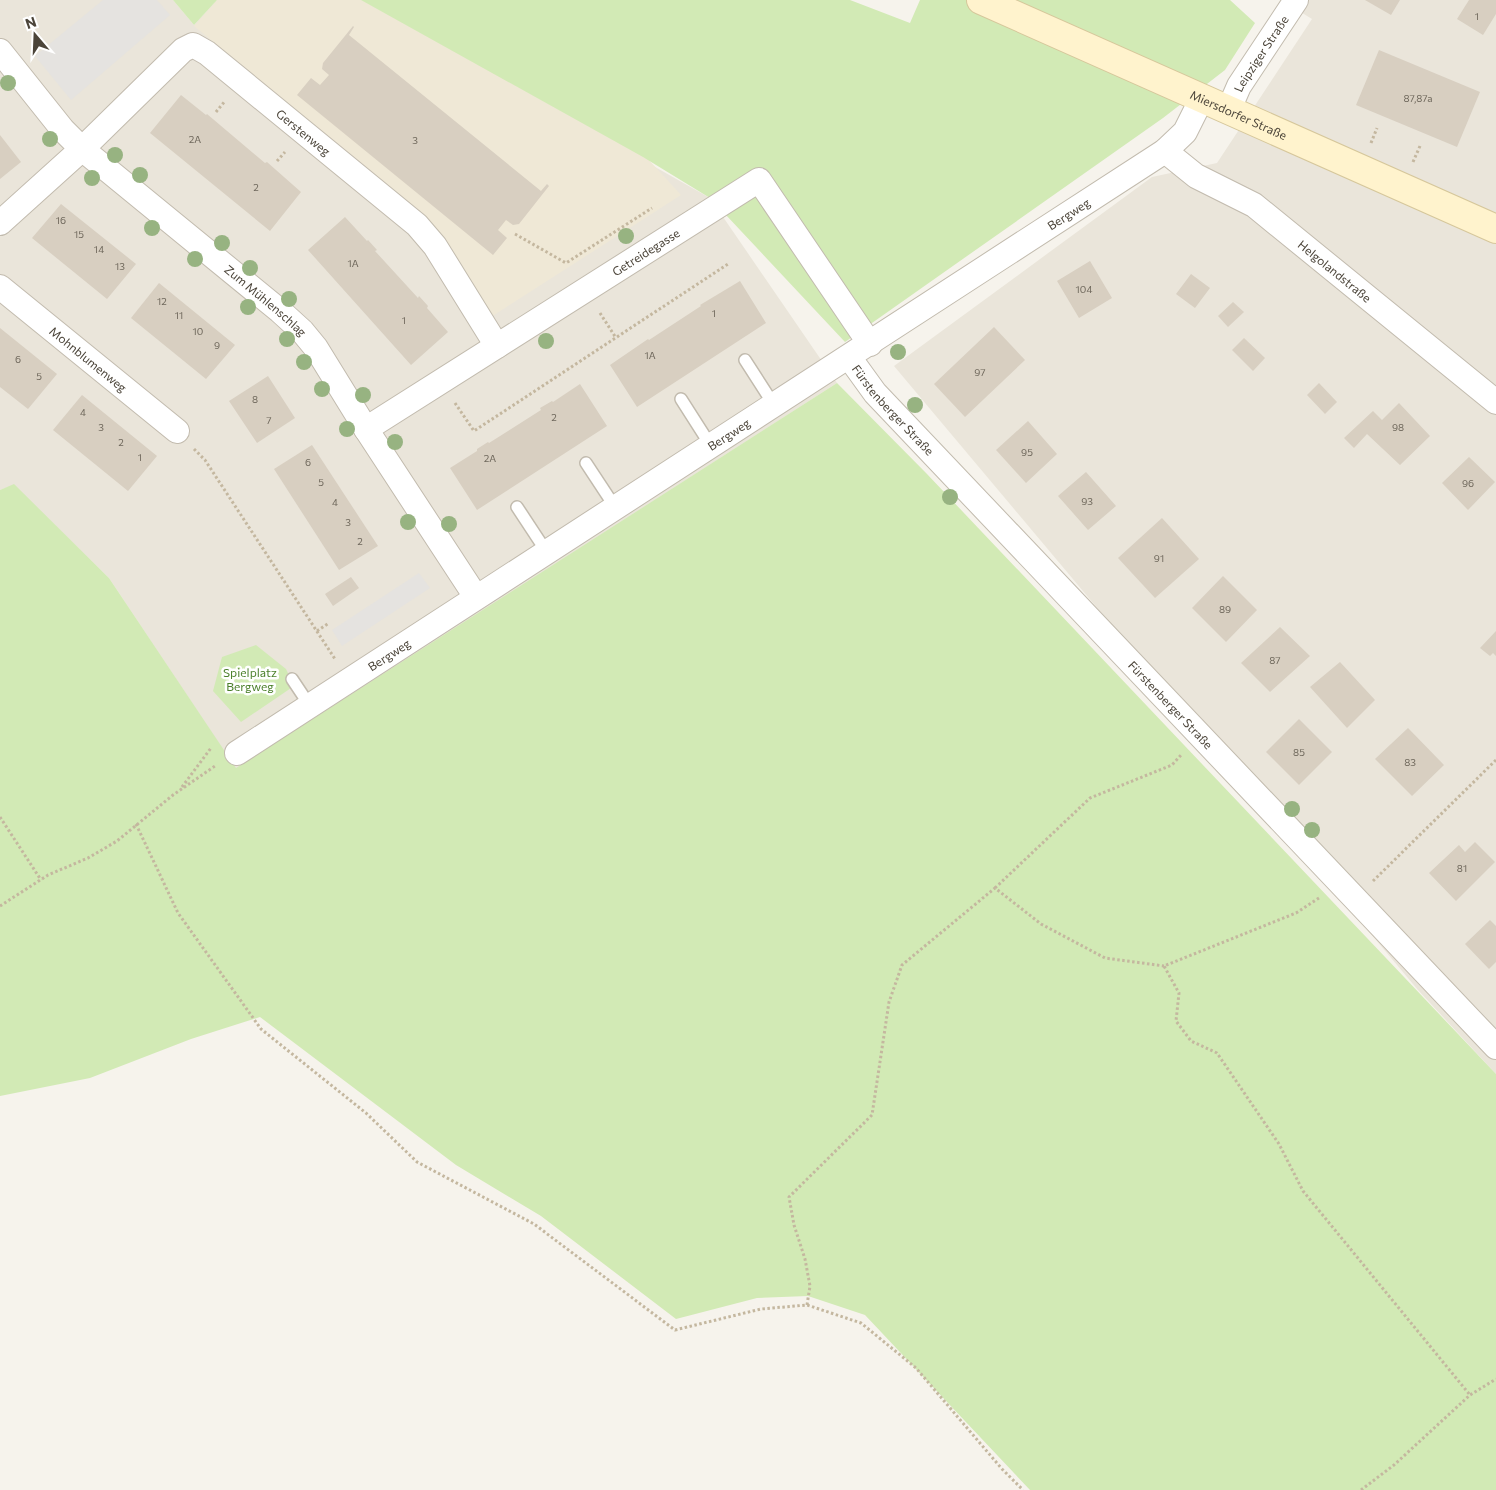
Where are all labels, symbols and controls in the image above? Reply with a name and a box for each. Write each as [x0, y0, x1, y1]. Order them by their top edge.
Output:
north arrow [10, 10, 60, 60]
house number: 1 [1475, 10, 1479, 22]
text: N [23, 12, 38, 32]
street label: Leipziger Straße [1230, 13, 1291, 94]
street label: Miersdorfer Straße [1188, 87, 1289, 142]
house number: 87,87a [1403, 92, 1433, 104]
street label: Gerstenweg [274, 106, 334, 159]
house number: 2A [189, 133, 201, 145]
house number: 3 [412, 134, 418, 146]
house number: 2 [253, 181, 259, 193]
street label: Bergweg [1045, 195, 1093, 233]
house number: 16 [56, 214, 66, 226]
street label: Getreidegasse [609, 225, 682, 278]
house number: 15 [74, 228, 84, 240]
street label: Helgolandstraße [1296, 237, 1374, 305]
house number: 14 [94, 243, 104, 255]
house number: 1A [347, 257, 359, 269]
house number: 13 [115, 260, 125, 272]
street label: Zum Mühlenschlag [222, 262, 310, 339]
house number: 104 [1076, 283, 1092, 295]
house number: 12 [157, 295, 167, 307]
house number: 1 [712, 307, 716, 319]
house number: 11 [175, 309, 183, 321]
house number: 1 [402, 314, 406, 326]
street label: Mohnblumenweg [47, 323, 130, 395]
house number: 10 [193, 325, 203, 337]
house number: 9 [214, 339, 220, 351]
house number: 1A [644, 349, 656, 361]
house number: 6 [15, 353, 21, 365]
street label: Fürstenberger Straße [850, 362, 937, 458]
house number: 97 [974, 366, 986, 378]
house number: 5 [36, 370, 42, 382]
house number: 8 [252, 393, 258, 405]
house number: 4 [80, 406, 86, 418]
house number: 2 [551, 411, 557, 423]
house number: 7 [266, 414, 272, 426]
street label: Bergweg [705, 415, 753, 453]
house number: 3 [98, 421, 104, 433]
house number: 98 [1392, 421, 1404, 433]
house number: 2 [118, 436, 124, 448]
house number: 95 [1021, 446, 1033, 458]
house number: 1 [138, 451, 142, 463]
house number: 2A [484, 452, 496, 464]
house number: 6 [305, 456, 311, 468]
house number: 5 [318, 476, 324, 488]
house number: 96 [1462, 477, 1474, 489]
house number: 93 [1081, 495, 1093, 507]
house number: 4 [332, 496, 338, 508]
house number: 3 [345, 516, 351, 528]
house number: 2 [357, 535, 363, 547]
house number: 91 [1154, 552, 1164, 564]
house number: 89 [1219, 603, 1231, 615]
street label: Bergweg [365, 635, 413, 673]
house number: 87 [1269, 654, 1281, 666]
street label: Fürstenberger Straße [1126, 658, 1216, 751]
park label: Spielplatz Bergweg [223, 665, 277, 693]
house number: 85 [1293, 746, 1305, 758]
house number: 83 [1404, 756, 1416, 768]
house number: 81 [1457, 862, 1467, 874]

